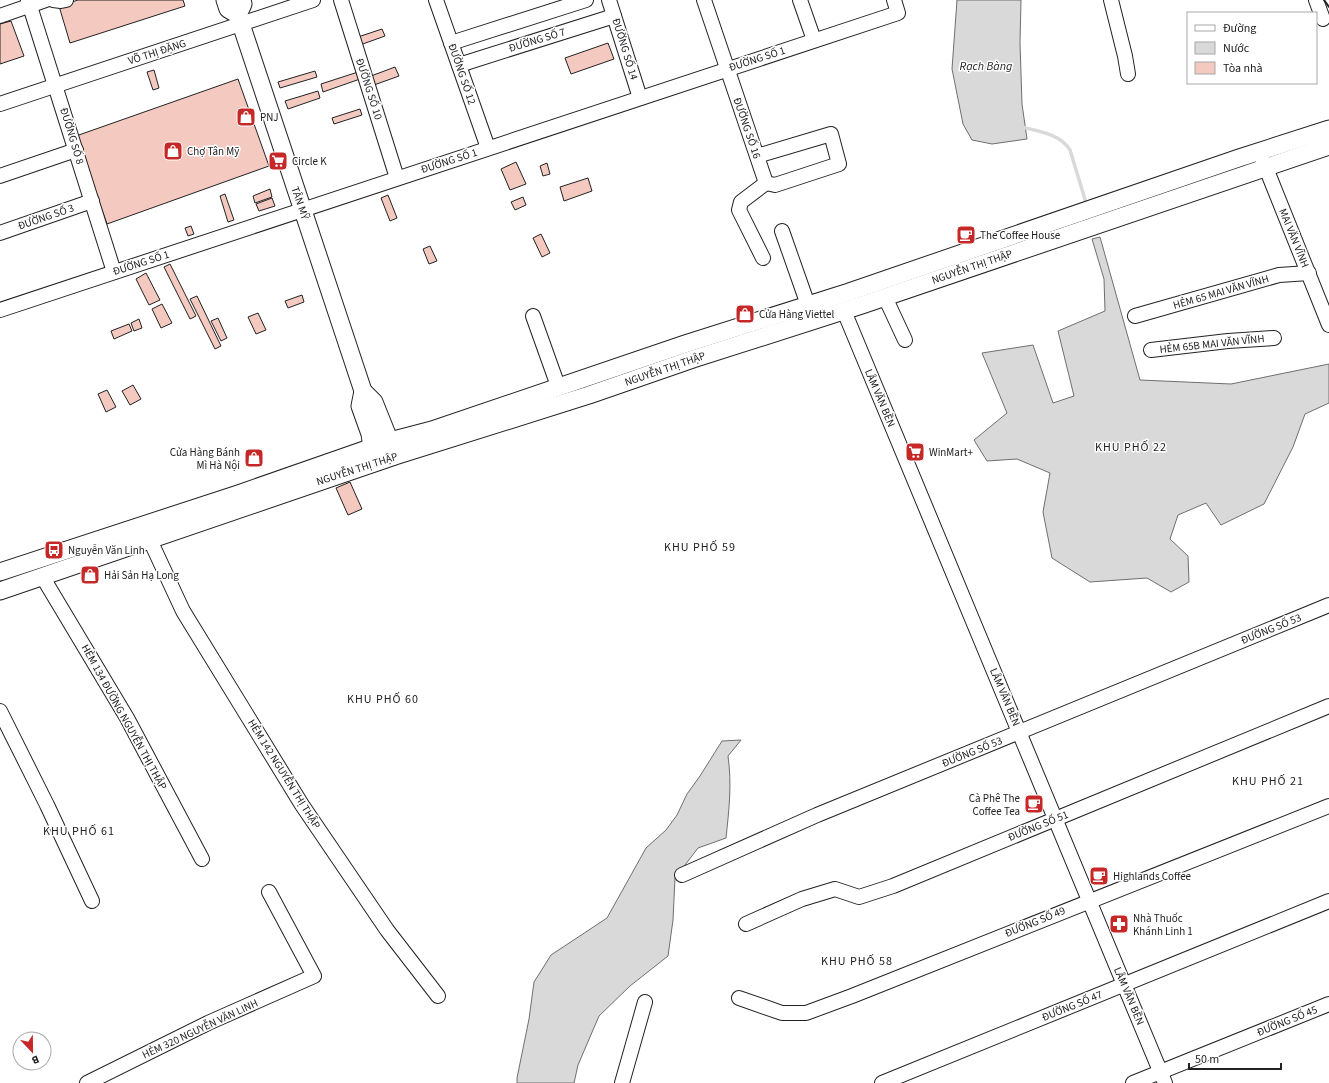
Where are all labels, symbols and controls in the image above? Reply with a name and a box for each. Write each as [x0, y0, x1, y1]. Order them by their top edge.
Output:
legend [1187, 12, 1317, 84]
street label: ĐƯỜNG SỐ 14 [608, 16, 642, 82]
text: Đường [1223, 20, 1256, 37]
street label: ĐƯỜNG SỐ 7 [507, 24, 567, 56]
street label: VÕ THỊ ĐẶNG [126, 36, 188, 68]
text: Nước [1223, 40, 1250, 57]
street label: ĐƯỜNG SỐ 12 [444, 41, 480, 107]
street label: ĐƯỜNG SỐ 1 [727, 43, 787, 75]
street label: ĐƯỜNG SỐ 10 [352, 56, 386, 122]
water label: Rạch Bàng [960, 58, 1012, 75]
text: Tòa nhà [1223, 60, 1263, 77]
street label: ĐƯỜNG SỐ 16 [729, 95, 765, 161]
street label: ĐƯỜNG SỐ 8 [56, 106, 88, 167]
shop icon: PNJ [235, 106, 257, 128]
place label: PNJ [260, 110, 279, 125]
shop icon: Chợ Tân Mỹ [162, 140, 184, 162]
place label: Chợ Tân Mỹ [187, 144, 239, 159]
street label: ĐƯỜNG SỐ 1 [419, 145, 479, 177]
supermarket icon: Circle K [267, 150, 289, 172]
place label: Circle K [292, 154, 327, 169]
street label: TÂN MỸ [287, 184, 313, 222]
street label: ĐƯỜNG SỐ 3 [16, 200, 76, 234]
street label: MAI VĂN VĨNH [1275, 206, 1313, 270]
cafe icon: The Coffee House [955, 224, 977, 246]
place label: The Coffee House [980, 228, 1061, 243]
street label: NGUYỄN THỊ THẬP [929, 245, 1014, 288]
street label: ĐƯỜNG SỐ 1 [111, 247, 171, 279]
street label: HẺM 65 MAI VĂN VĨNH [1171, 271, 1271, 313]
shop icon: Cửa Hàng Viettel [734, 303, 756, 325]
place label: Cửa Hàng Viettel [759, 307, 835, 322]
street label: HẺM 65B MAI VĂN VĨNH [1159, 331, 1265, 357]
street label: NGUYỄN THỊ THẬP [622, 347, 707, 390]
street label: LÂM VĂN BỀN [861, 367, 899, 429]
district label: KHU PHỐ 22 [1095, 439, 1167, 456]
supermarket icon: WinMart+ [904, 441, 926, 463]
place label: Cửa Hàng Bánh Mì Hà Nội [170, 445, 240, 473]
place label: WinMart+ [929, 445, 973, 460]
shop icon: Cửa Hàng Bánh Mì Hà Nội [243, 447, 265, 469]
street label: NGUYỄN THỊ THẬP [314, 448, 400, 489]
bus stop icon: Nguyễn Văn Linh [43, 539, 65, 561]
district label: KHU PHỐ 59 [664, 539, 736, 556]
place label: Nguyễn Văn Linh [68, 543, 145, 558]
shop icon: Hải Sản Hạ Long [79, 564, 101, 586]
place label: Hải Sản Hạ Long [104, 568, 179, 583]
street label: ĐƯỜNG SỐ 53 [1239, 610, 1303, 648]
street label: HẺM 134 ĐƯỜNG NGUYỄN THỊ THẬP [78, 641, 171, 792]
street label: LÂM VĂN BỀN [986, 666, 1024, 728]
district label: KHU PHỐ 60 [347, 691, 419, 708]
street label: HẺM 142 NGUYỄN THỊ THẬP [244, 716, 325, 832]
street label: ĐƯỜNG SỐ 53 [940, 733, 1004, 771]
district label: KHU PHỐ 21 [1232, 773, 1304, 790]
place label: Cà Phê The Coffee Tea [969, 791, 1021, 819]
cafe icon: Cà Phê The Coffee Tea [1023, 793, 1045, 815]
street label: ĐƯỜNG SỐ 51 [1006, 807, 1070, 845]
district label: KHU PHỐ 61 [43, 823, 115, 840]
cafe icon: Highlands Coffee [1088, 865, 1110, 887]
place label: Highlands Coffee [1113, 869, 1192, 884]
street label: ĐƯỜNG SỐ 49 [1003, 903, 1067, 941]
place label: Nhà Thuốc Khánh Linh 1 [1133, 911, 1193, 939]
pharmacy icon: Nhà Thuốc Khánh Linh 1 [1108, 913, 1130, 935]
district label: KHU PHỐ 58 [821, 953, 893, 970]
street label: LÂM VĂN BỀN [1110, 965, 1148, 1027]
street label: ĐƯỜNG SỐ 47 [1040, 987, 1104, 1025]
street label: HẺM 320 NGUYỄN VĂN LINH [139, 995, 260, 1062]
street label: ĐƯỜNG SỐ 45 [1255, 1002, 1319, 1040]
north arrow [12, 1031, 52, 1071]
scale bar [1189, 1045, 1281, 1071]
text: 50 m [1195, 1051, 1219, 1068]
text: B [29, 1052, 41, 1068]

